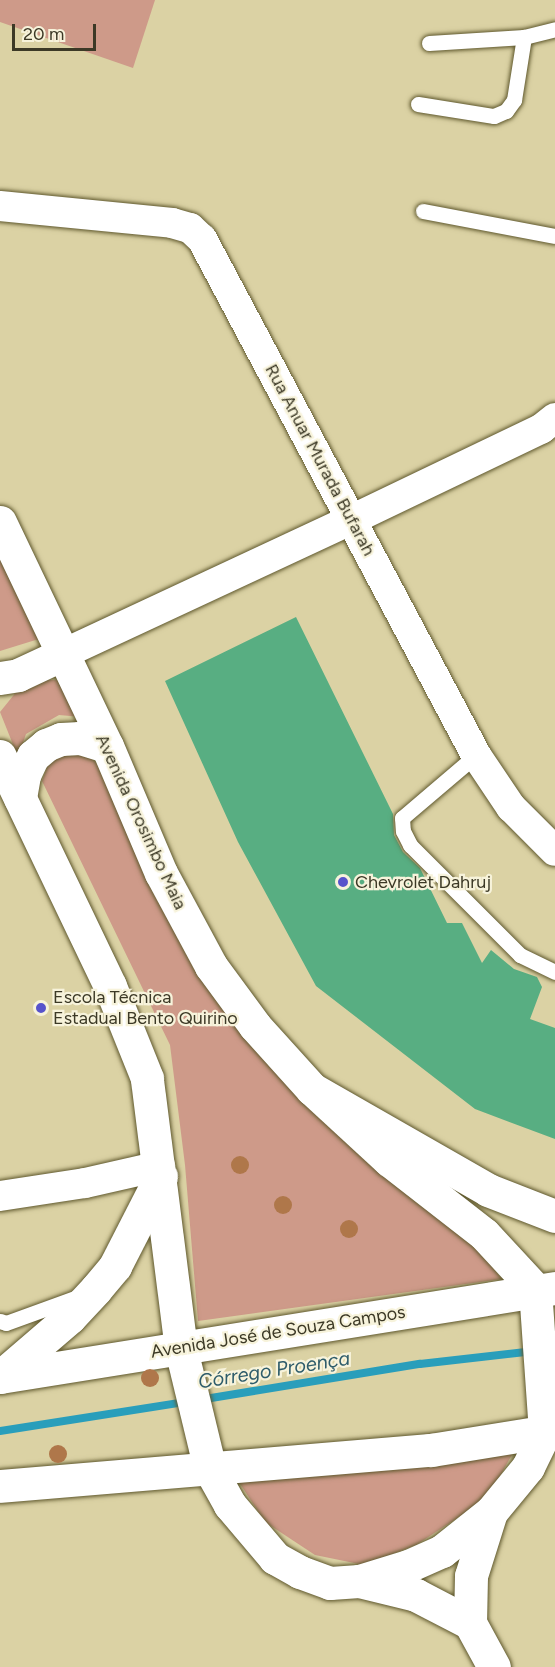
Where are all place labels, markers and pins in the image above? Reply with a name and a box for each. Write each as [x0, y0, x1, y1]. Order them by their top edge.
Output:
place label: Chevrolet Dahruj [355, 871, 491, 893]
marker: Chevrolet Dahruj [336, 875, 350, 889]
place label: Escola Técnica Estadual Bento Quirino [53, 987, 238, 1030]
marker: Escola Técnica Estadual Bento Quirino [34, 1001, 48, 1015]

